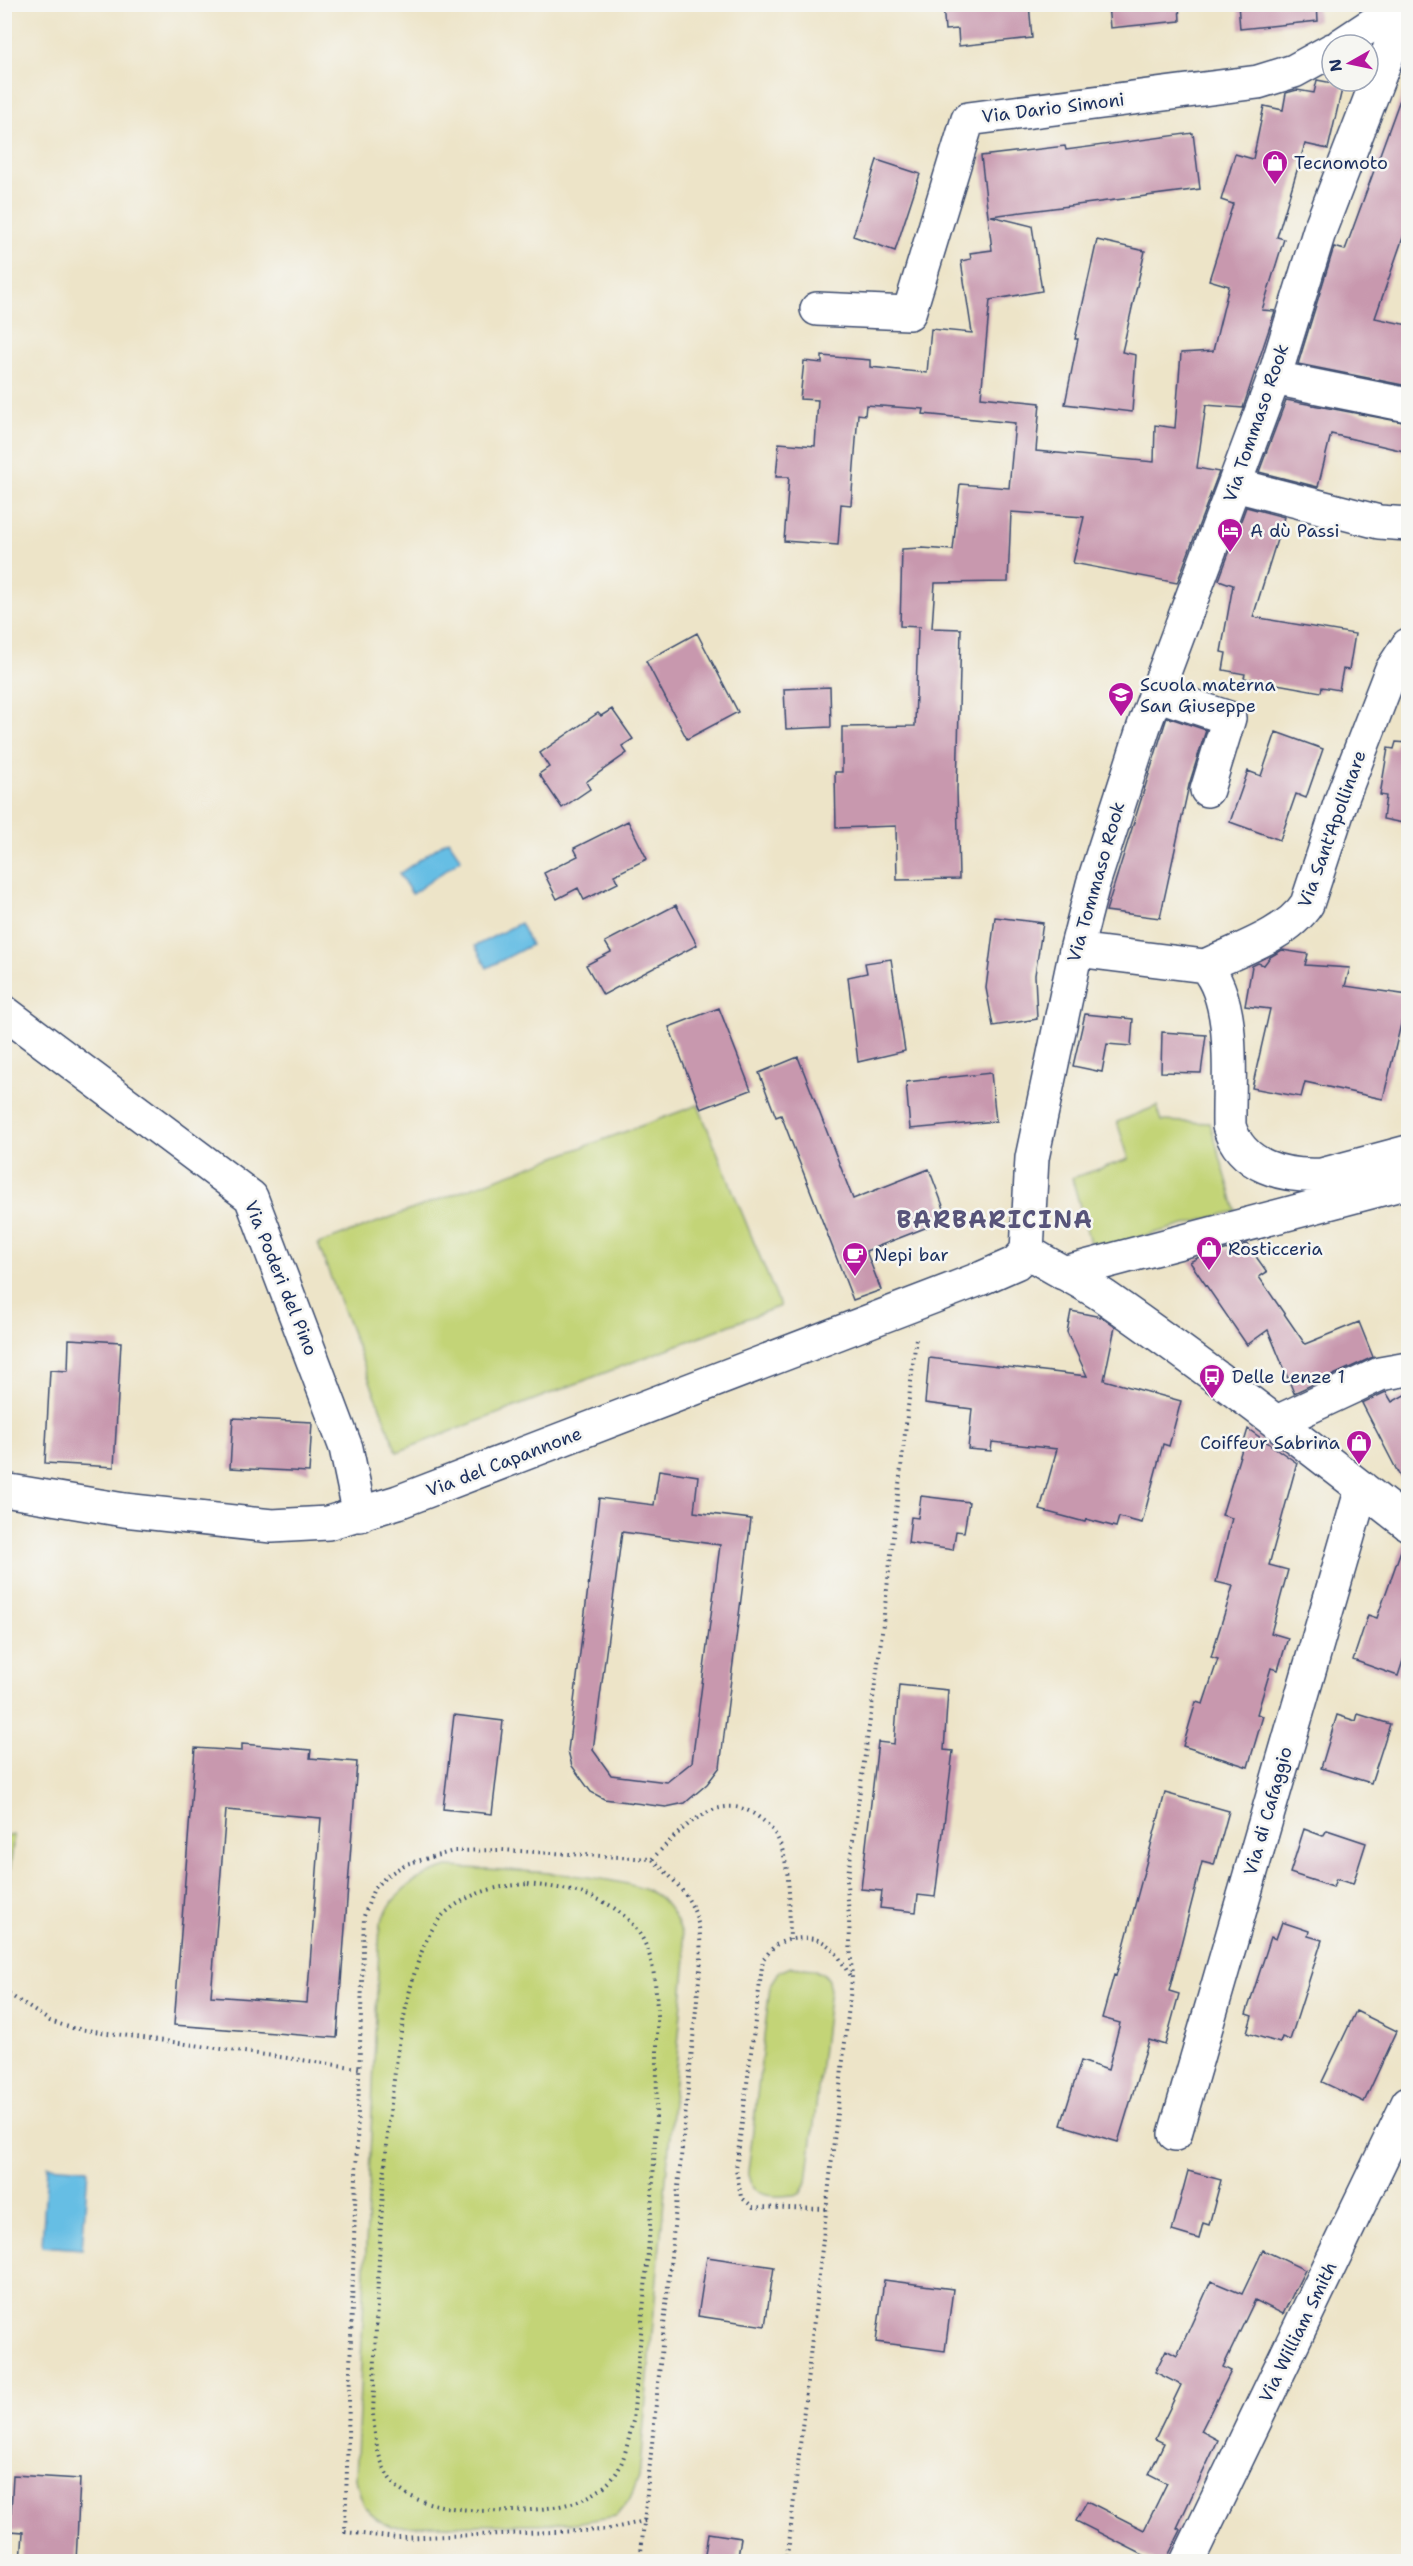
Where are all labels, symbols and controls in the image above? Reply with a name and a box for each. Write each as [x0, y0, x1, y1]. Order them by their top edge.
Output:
north arrow [1320, 33, 1380, 93]
text: N [1324, 57, 1347, 73]
street label: Via Dario Simoni [980, 87, 1126, 129]
shop icon: Tecnomoto [1260, 148, 1290, 186]
place label: Tecnomoto [1294, 151, 1388, 175]
street label: Via Tommaso Rook [1218, 341, 1294, 505]
hotel icon: A dù Passi [1215, 516, 1245, 554]
place label: A dù Passi [1250, 519, 1340, 543]
place label: Scuola materna San Giuseppe [1140, 673, 1276, 718]
school or university icon: Scuola materna San Giuseppe [1106, 680, 1136, 718]
street label: Via Sant'Apollinare [1292, 747, 1372, 911]
street label: Via Tommaso Rook [1062, 799, 1130, 965]
street label: Via Poderi del Pino [239, 1197, 323, 1359]
district label: BARBARICINA [896, 1204, 1094, 1236]
shop icon: Rosticceria [1194, 1234, 1224, 1272]
place label: Rosticceria [1228, 1237, 1323, 1261]
cafe icon: Nepi bar [840, 1240, 870, 1278]
place label: Nepi bar [874, 1243, 949, 1267]
bus stop icon: Delle Lenze 1 [1197, 1362, 1227, 1400]
place label: Delle Lenze 1 [1232, 1365, 1345, 1389]
street label: Via del Capannone [423, 1421, 585, 1503]
shop icon: Coiffeur Sabrina [1344, 1428, 1374, 1466]
place label: Coiffeur Sabrina [1200, 1431, 1340, 1455]
street label: Via di Cafaggio [1238, 1744, 1298, 1878]
street label: Via William Smith [1254, 2258, 1342, 2406]

